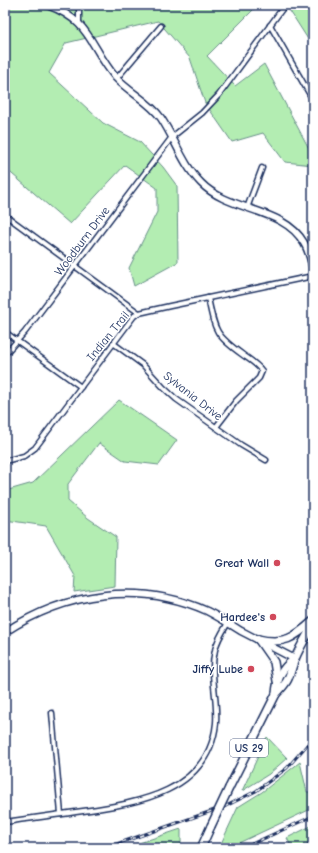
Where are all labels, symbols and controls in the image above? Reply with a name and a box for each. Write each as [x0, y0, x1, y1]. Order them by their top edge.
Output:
street label: Woodburn Drive [52, 204, 112, 278]
street label: Indian Trail [84, 308, 132, 364]
street label: Sylvania Drive [161, 369, 225, 423]
place label: Great Wall [215, 556, 269, 570]
marker: Great Wall [272, 558, 282, 568]
place label: Hardee's [220, 610, 265, 624]
marker: Hardee's [268, 612, 278, 622]
place label: Jiffy Lube [192, 662, 243, 676]
marker: Jiffy Lube [246, 664, 256, 674]
road number: US 29 [230, 739, 268, 757]

